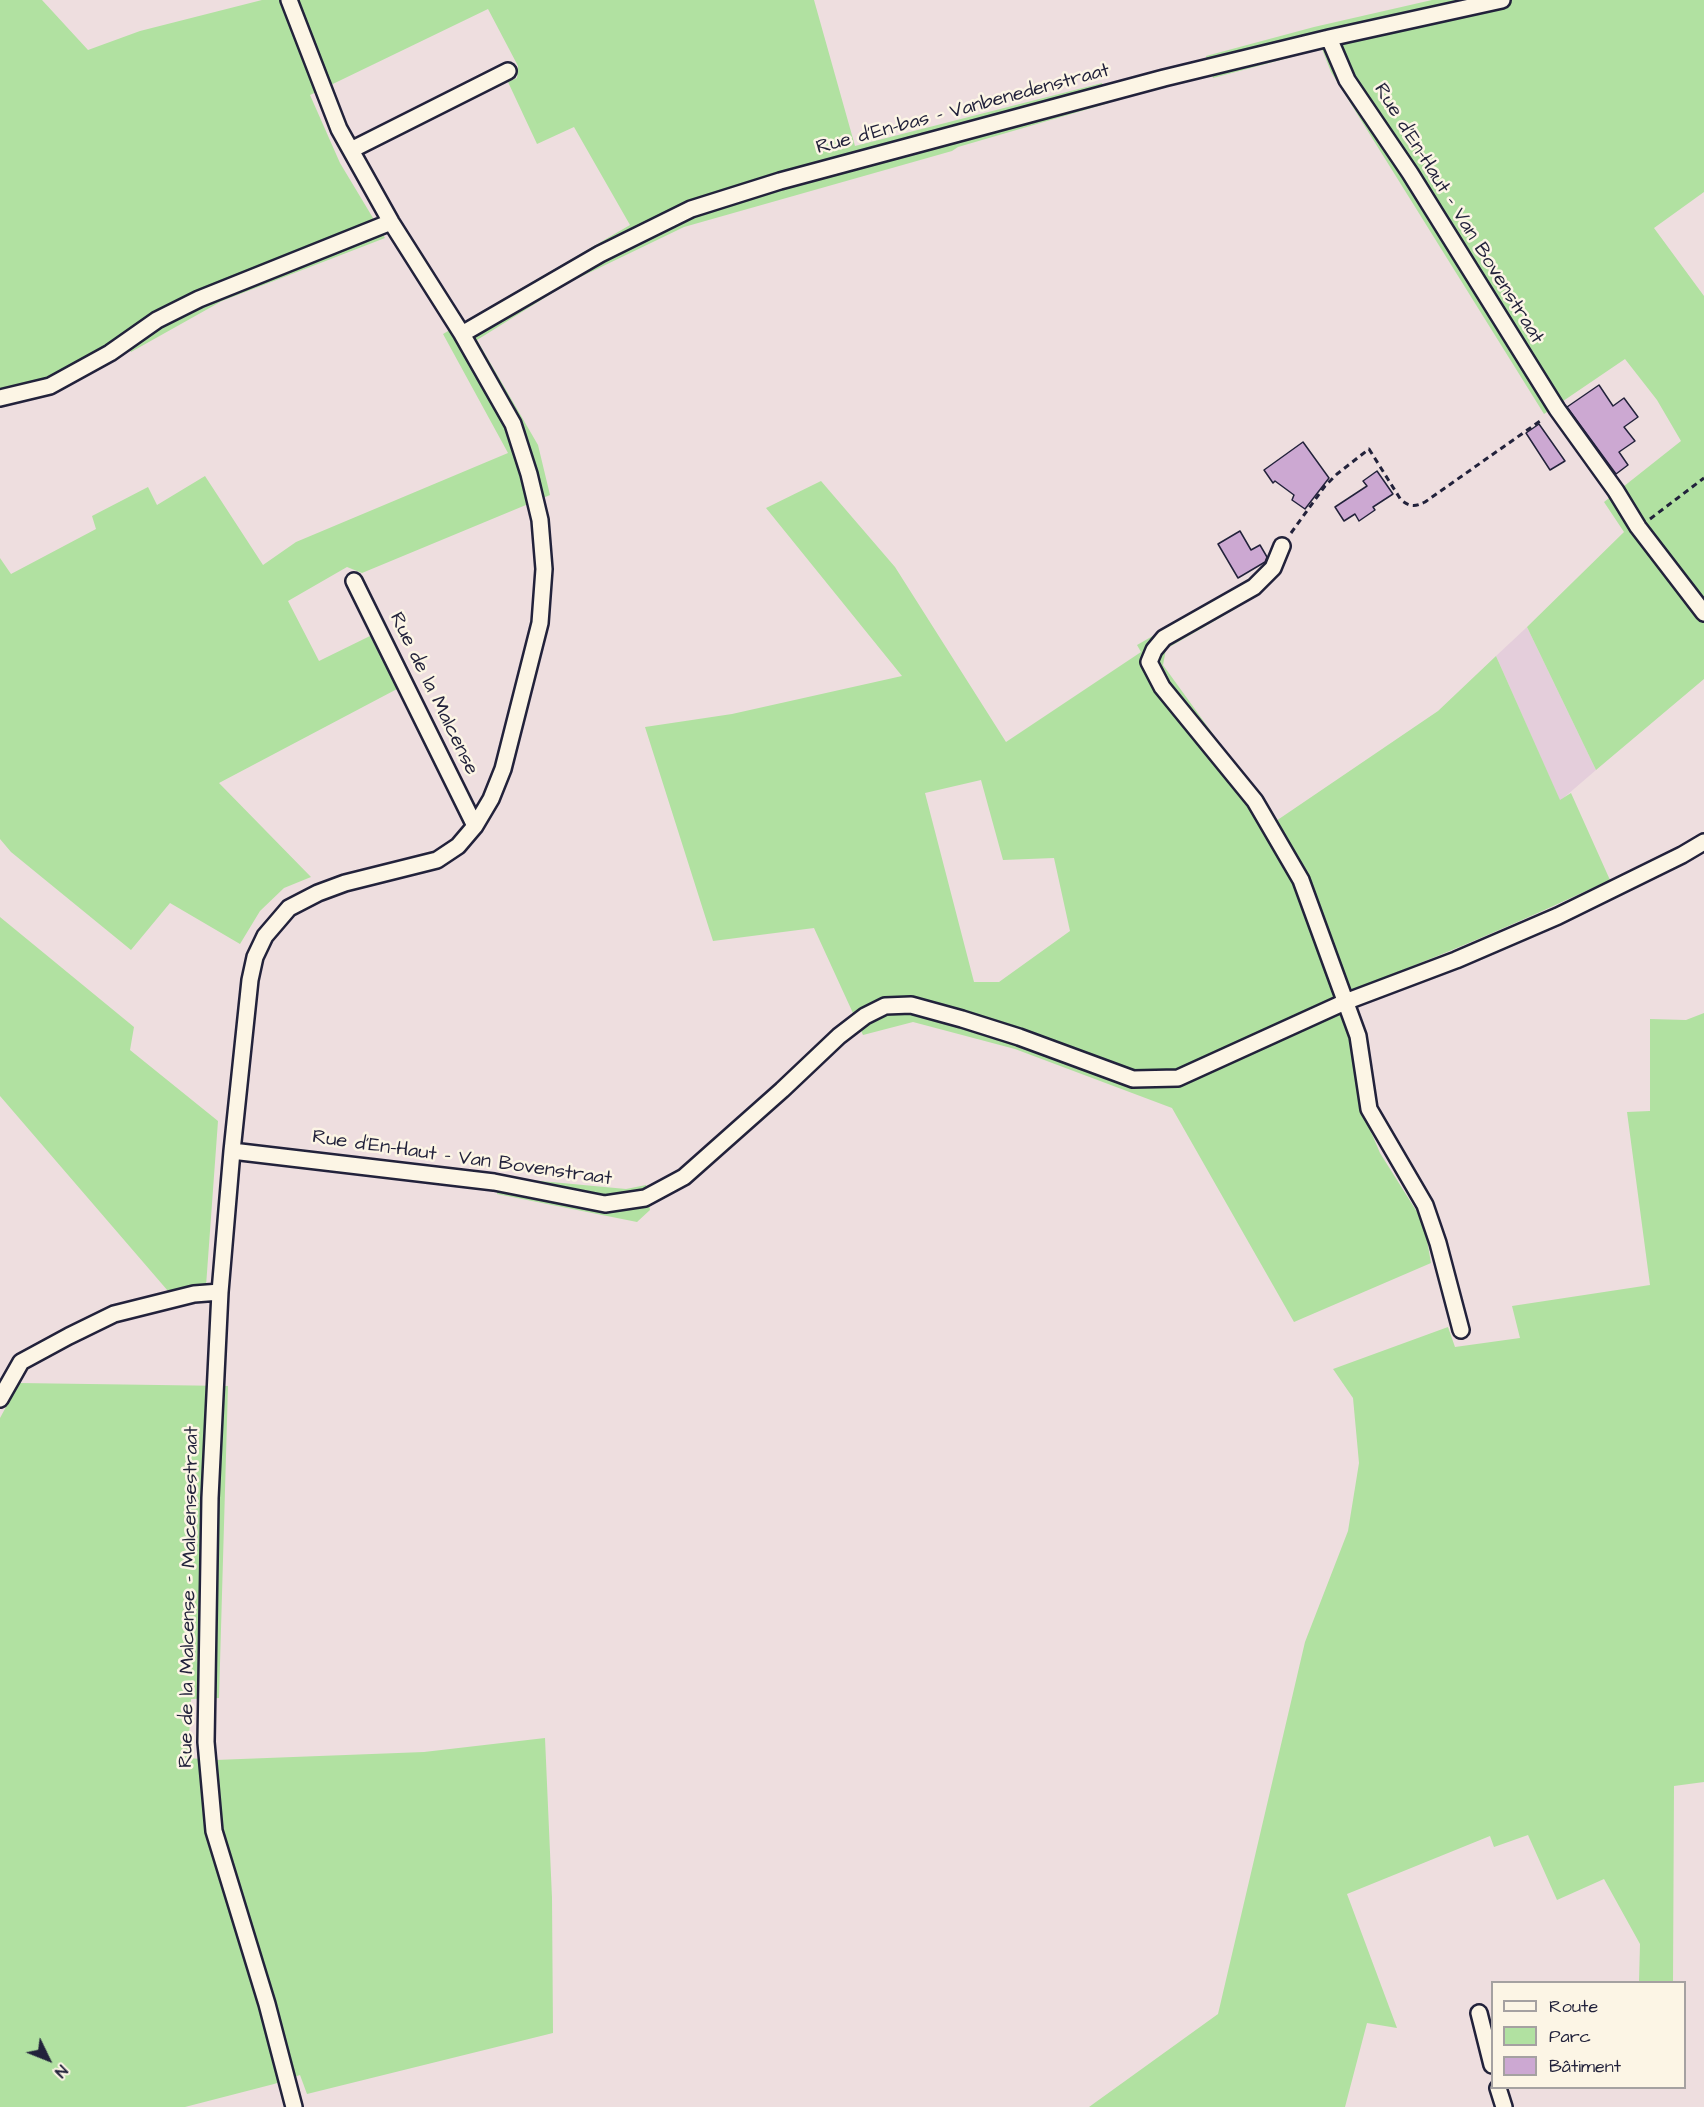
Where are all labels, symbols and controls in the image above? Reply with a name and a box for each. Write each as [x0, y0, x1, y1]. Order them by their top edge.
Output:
street label: Rue d'En-bas - Vanbenedenstraat [814, 59, 1112, 161]
street label: Rue d'En-Haut - Van Bovenstraat [1368, 79, 1548, 349]
street label: Rue de la Malcense [383, 609, 483, 779]
street label: Rue d'En-Haut - Van Bovenstraat [311, 1126, 613, 1192]
street label: Rue de la Malcense - Malcensestraat [175, 1426, 205, 1768]
legend [1491, 1981, 1686, 2089]
text: Route [1549, 1994, 1598, 2019]
text: Parc [1549, 2024, 1591, 2049]
north arrow [18, 2029, 78, 2089]
text: Bâtiment [1549, 2054, 1621, 2079]
text: N [50, 2060, 73, 2082]

